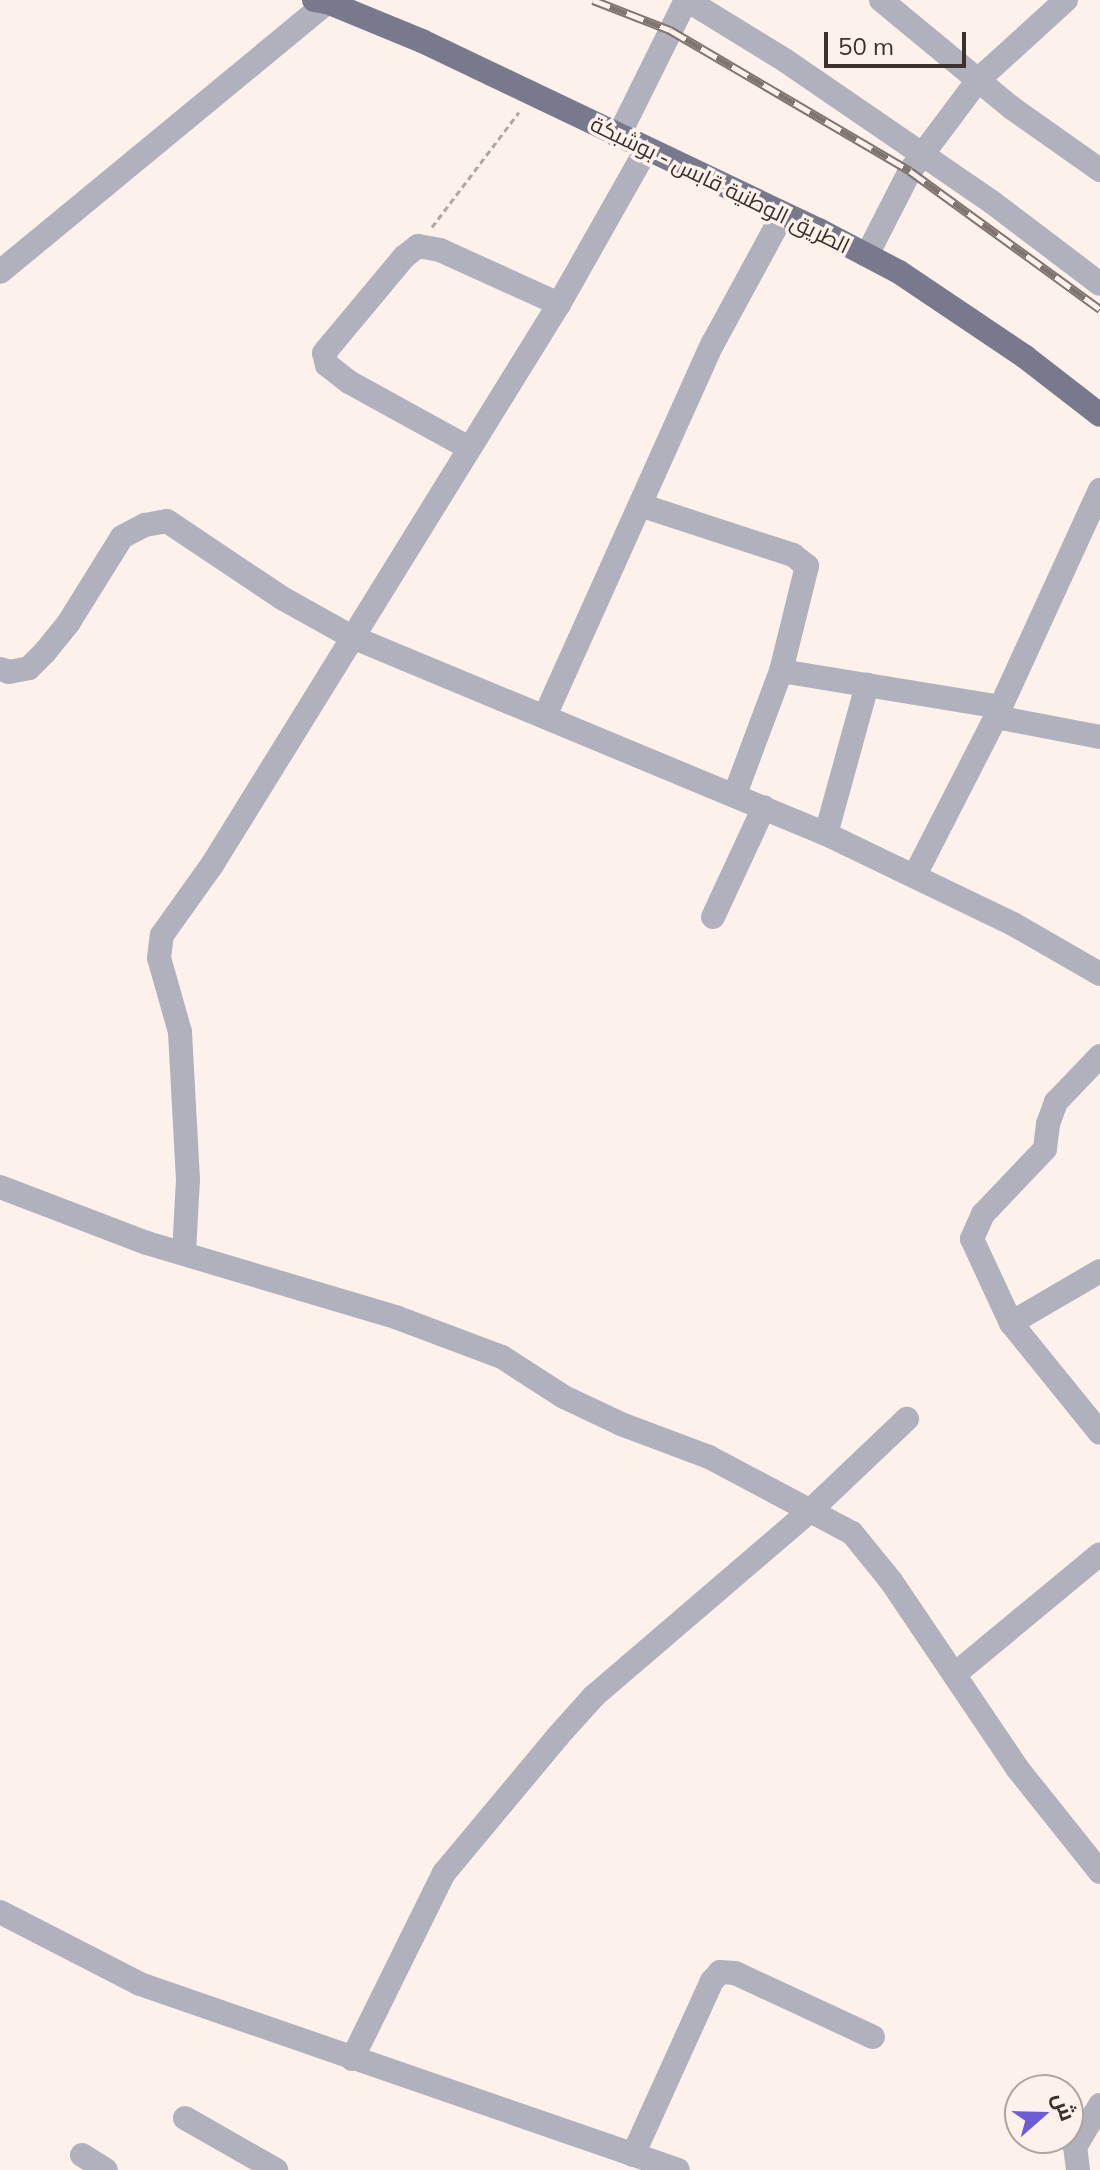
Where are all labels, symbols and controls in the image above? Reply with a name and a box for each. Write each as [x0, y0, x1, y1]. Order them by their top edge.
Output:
scale bar [828, 16, 970, 66]
text: 50 m [838, 31, 894, 61]
street label: الطريق الوطنية قابس - بوشبكة [586, 111, 854, 259]
north arrow [1004, 2074, 1084, 2154]
text: ش [1047, 2088, 1083, 2125]

